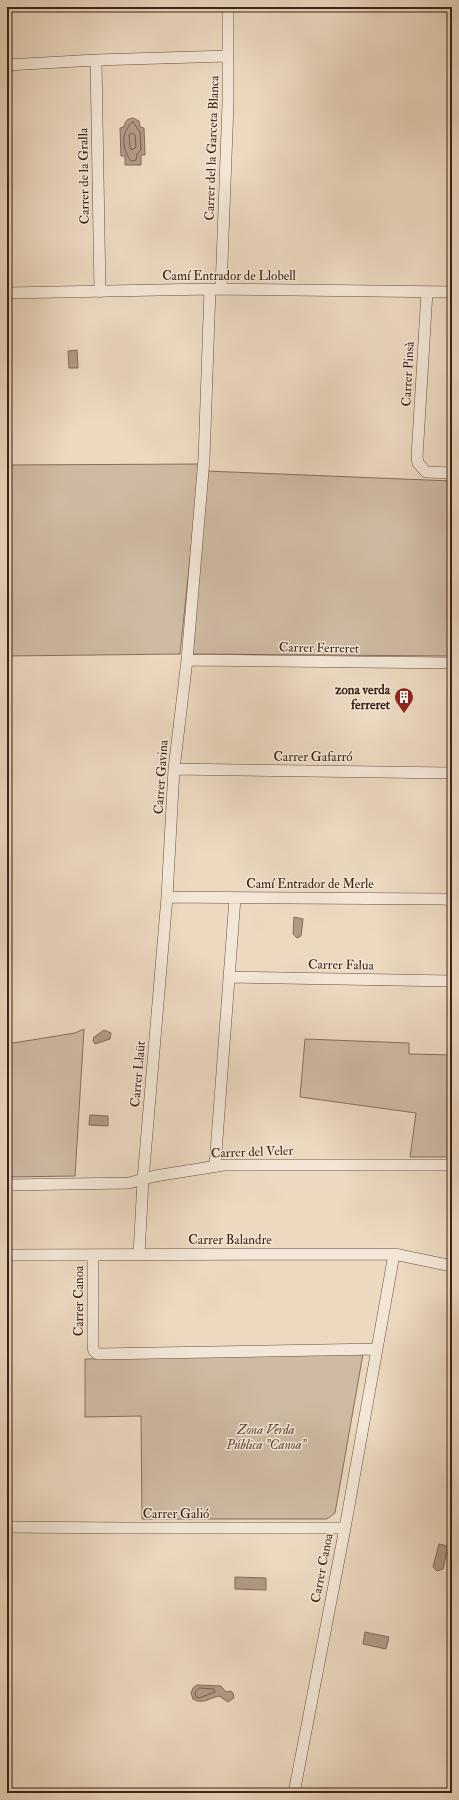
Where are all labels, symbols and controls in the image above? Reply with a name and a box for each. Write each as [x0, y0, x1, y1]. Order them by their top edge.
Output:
street label: Carrer del la Garceta Blanca [201, 75, 223, 221]
street label: Carrer de la Gralla [75, 127, 93, 224]
street label: Camí Entrador de Llobell [162, 268, 297, 284]
street label: Carrer Pinsà [398, 340, 418, 407]
street label: Carrer Ferreret [279, 639, 359, 657]
place label: zona verda ferreret [334, 682, 391, 713]
building icon: zona verda ferreret [393, 686, 415, 714]
street label: Carrer Gavina [150, 739, 172, 815]
street label: Carrer Gafarró [273, 749, 353, 765]
street label: Camí Entrador de Merle [246, 876, 374, 892]
street label: Carrer Falua [308, 956, 375, 974]
street label: Carrer Llaüt [127, 1040, 149, 1108]
street label: Carrer del Veler [211, 1143, 294, 1161]
street label: Carrer Balandre [188, 1232, 272, 1248]
street label: Carrer Canoa [71, 1265, 87, 1336]
park label: Zona Verda Pública "Canoa" [225, 1422, 307, 1453]
street label: Carrer Galió [143, 1506, 209, 1522]
street label: Carrer Canoa [307, 1531, 337, 1604]

